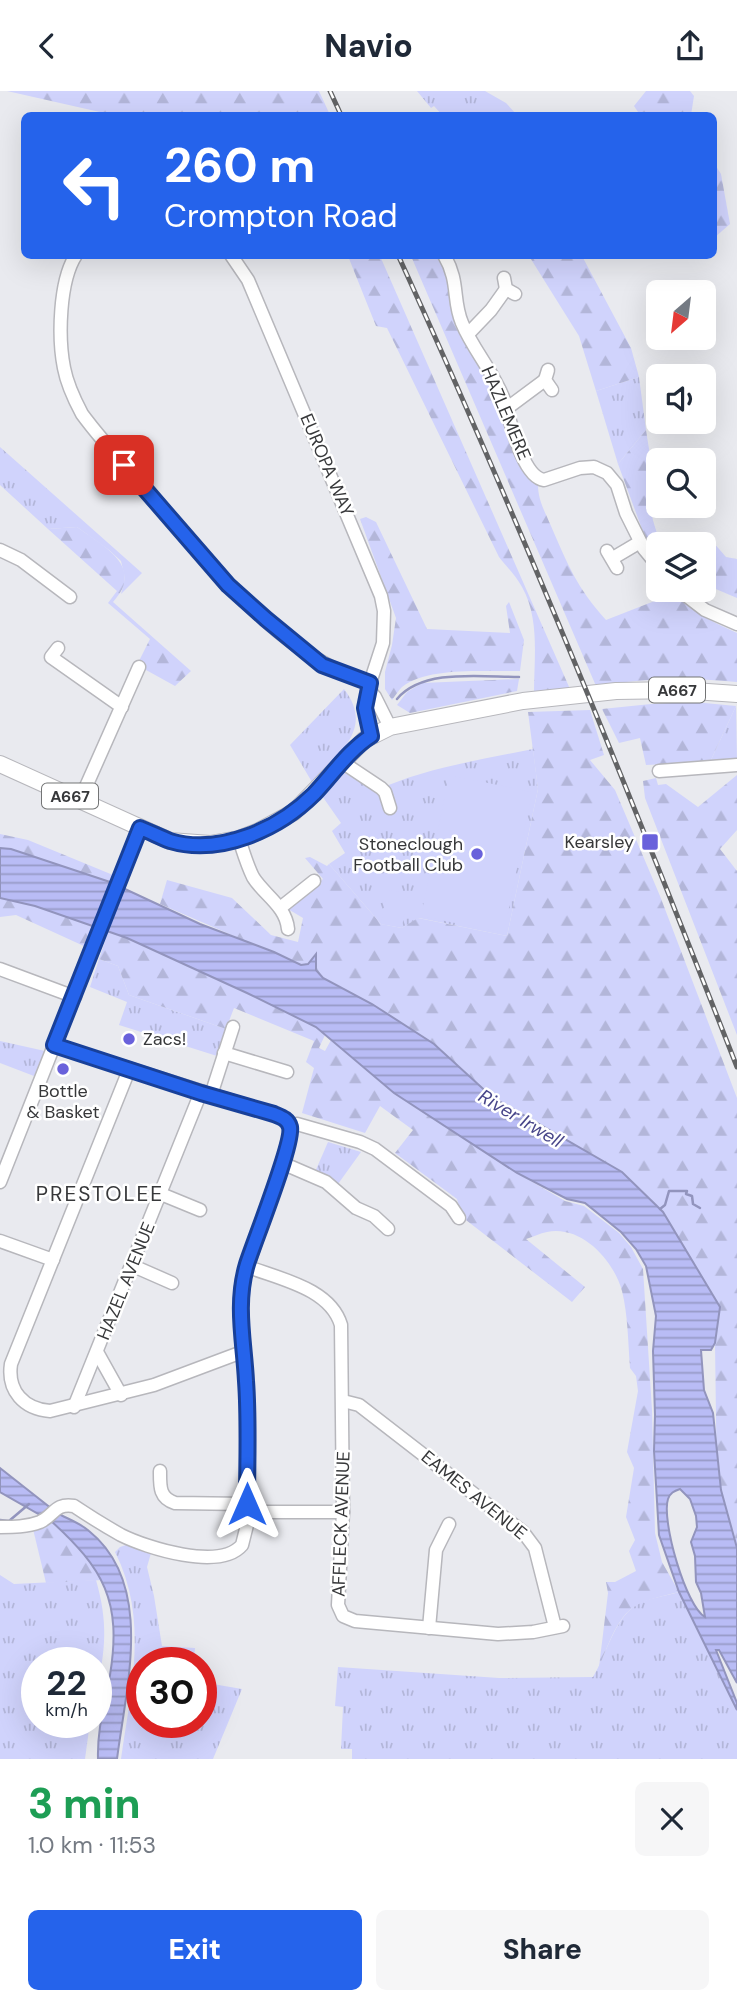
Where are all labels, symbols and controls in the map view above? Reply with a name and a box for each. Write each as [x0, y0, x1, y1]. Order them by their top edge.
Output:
text: Navio [324, 25, 413, 67]
icon: back [28, 27, 66, 65]
icon: share [671, 27, 709, 65]
text: 260 m [164, 133, 315, 197]
icon: left [49, 140, 140, 231]
text: Crompton Road [164, 195, 398, 237]
north arrow [646, 280, 716, 350]
map controls [646, 280, 716, 602]
street label: HAZLEMERE [475, 362, 537, 464]
button: sound [646, 364, 716, 434]
street label: EUROPA WAY [295, 410, 360, 521]
pin [94, 435, 154, 495]
icon: arrive [105, 446, 143, 484]
button: search [646, 448, 716, 518]
button: layers [646, 532, 716, 602]
road number: A667 [649, 677, 705, 703]
road number: A667 [42, 783, 98, 809]
place label: Kearsley [564, 830, 634, 854]
place label: Stoneclough Football Club [353, 832, 463, 877]
marker: Kearsley [640, 832, 660, 852]
marker: Stoneclough Football Club [469, 846, 485, 862]
place label: Zacs! [143, 1027, 186, 1051]
marker: Zacs! [121, 1031, 137, 1047]
marker: Bottle & Basket [55, 1061, 71, 1077]
place label: Bottle & Basket [26, 1079, 100, 1124]
water label: River Irwell [474, 1083, 568, 1154]
district label: PRESTOLEE [36, 1180, 164, 1208]
street label: HAZEL AVENUE [91, 1218, 161, 1344]
street label: EAMES AVENUE [416, 1445, 532, 1545]
street label: AFFLECK AVENUE [326, 1451, 356, 1597]
position arrow [210, 1467, 284, 1541]
speed limit sign: 30 [126, 1647, 217, 1738]
text: 22 [46, 1660, 87, 1706]
text: km/h [45, 1698, 88, 1722]
text: 3 min [28, 1776, 141, 1831]
button: close [635, 1782, 709, 1856]
text: 1.0 km · 11:53 [28, 1830, 156, 1860]
button: Exit [28, 1910, 362, 1990]
button: Share [376, 1910, 709, 1990]

